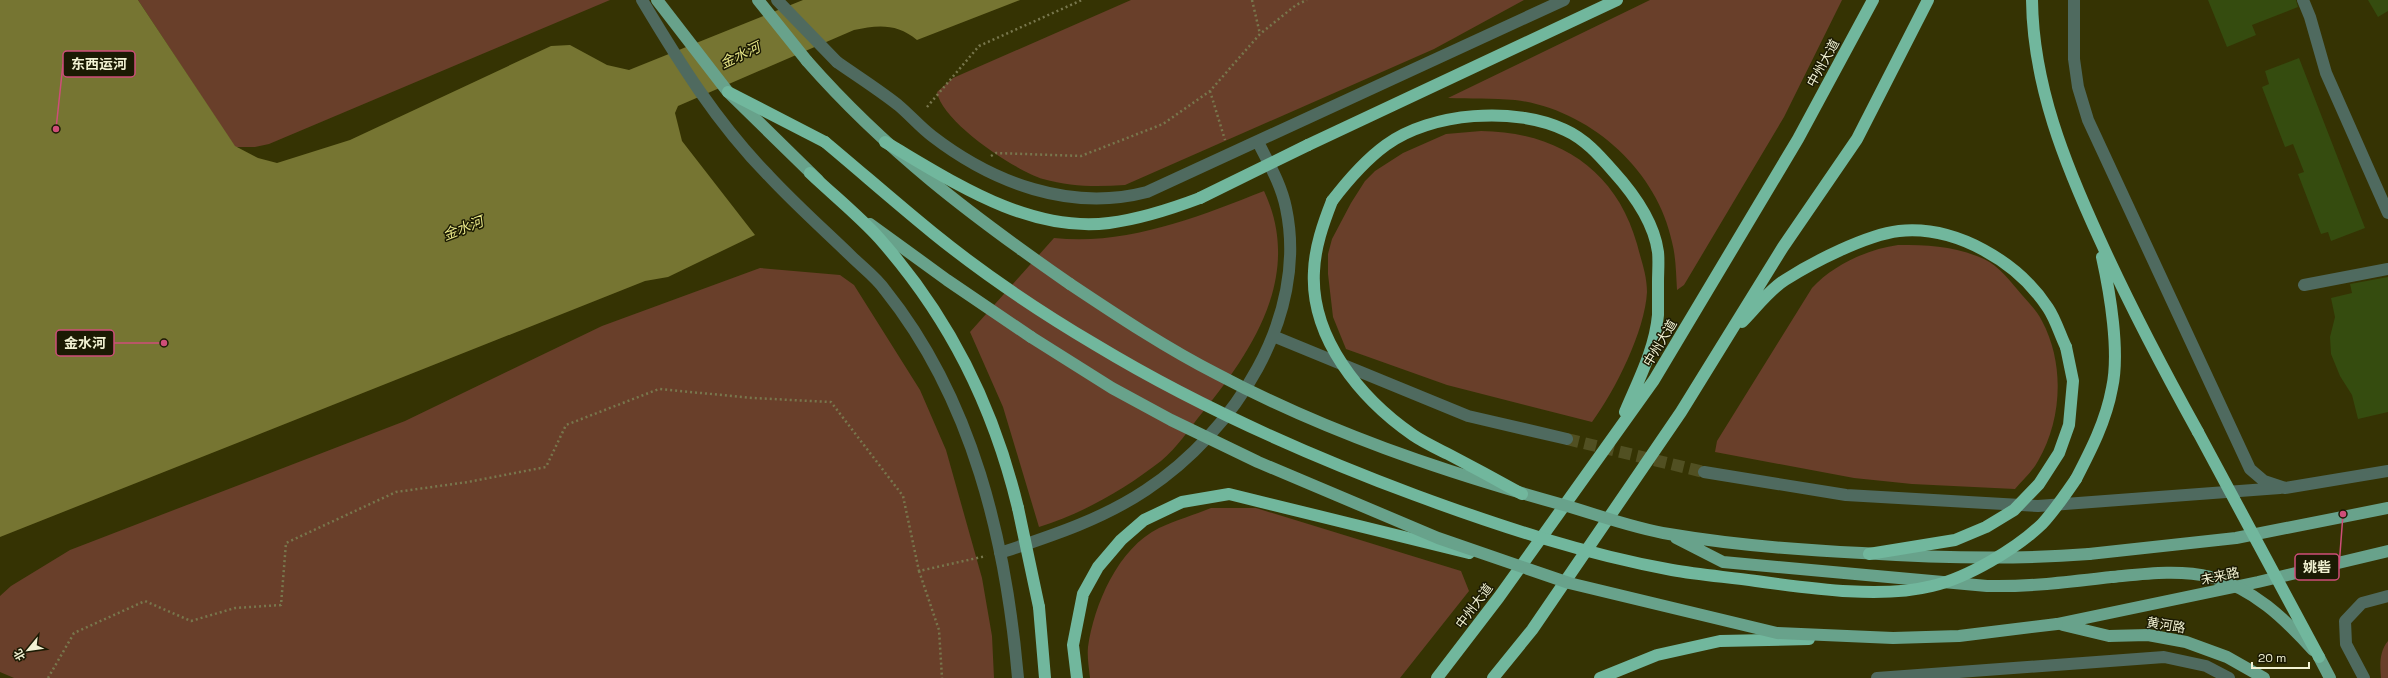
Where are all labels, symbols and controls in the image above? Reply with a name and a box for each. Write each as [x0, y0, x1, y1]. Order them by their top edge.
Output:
street label: 中州大道 [1803, 36, 1843, 90]
water label: 金水河 [717, 37, 766, 72]
callout: 东西运河 [63, 51, 135, 77]
text: 东西运河 [71, 55, 127, 73]
water label: 金水河 [440, 211, 489, 244]
street label: 中州大道 [1639, 316, 1681, 370]
callout: 金水河 [56, 330, 114, 356]
text: 金水河 [64, 334, 106, 352]
callout: 姚砦 [2295, 554, 2339, 580]
text: 姚砦 [2303, 558, 2331, 576]
street label: 未来路 [2199, 564, 2241, 588]
street label: 中州大道 [1452, 580, 1496, 632]
street label: 黄河路 [2145, 614, 2187, 636]
north arrow [8, 630, 48, 670]
scale bar [2252, 644, 2309, 670]
text: 北 [10, 647, 28, 663]
text: 20 m [2258, 650, 2286, 666]

